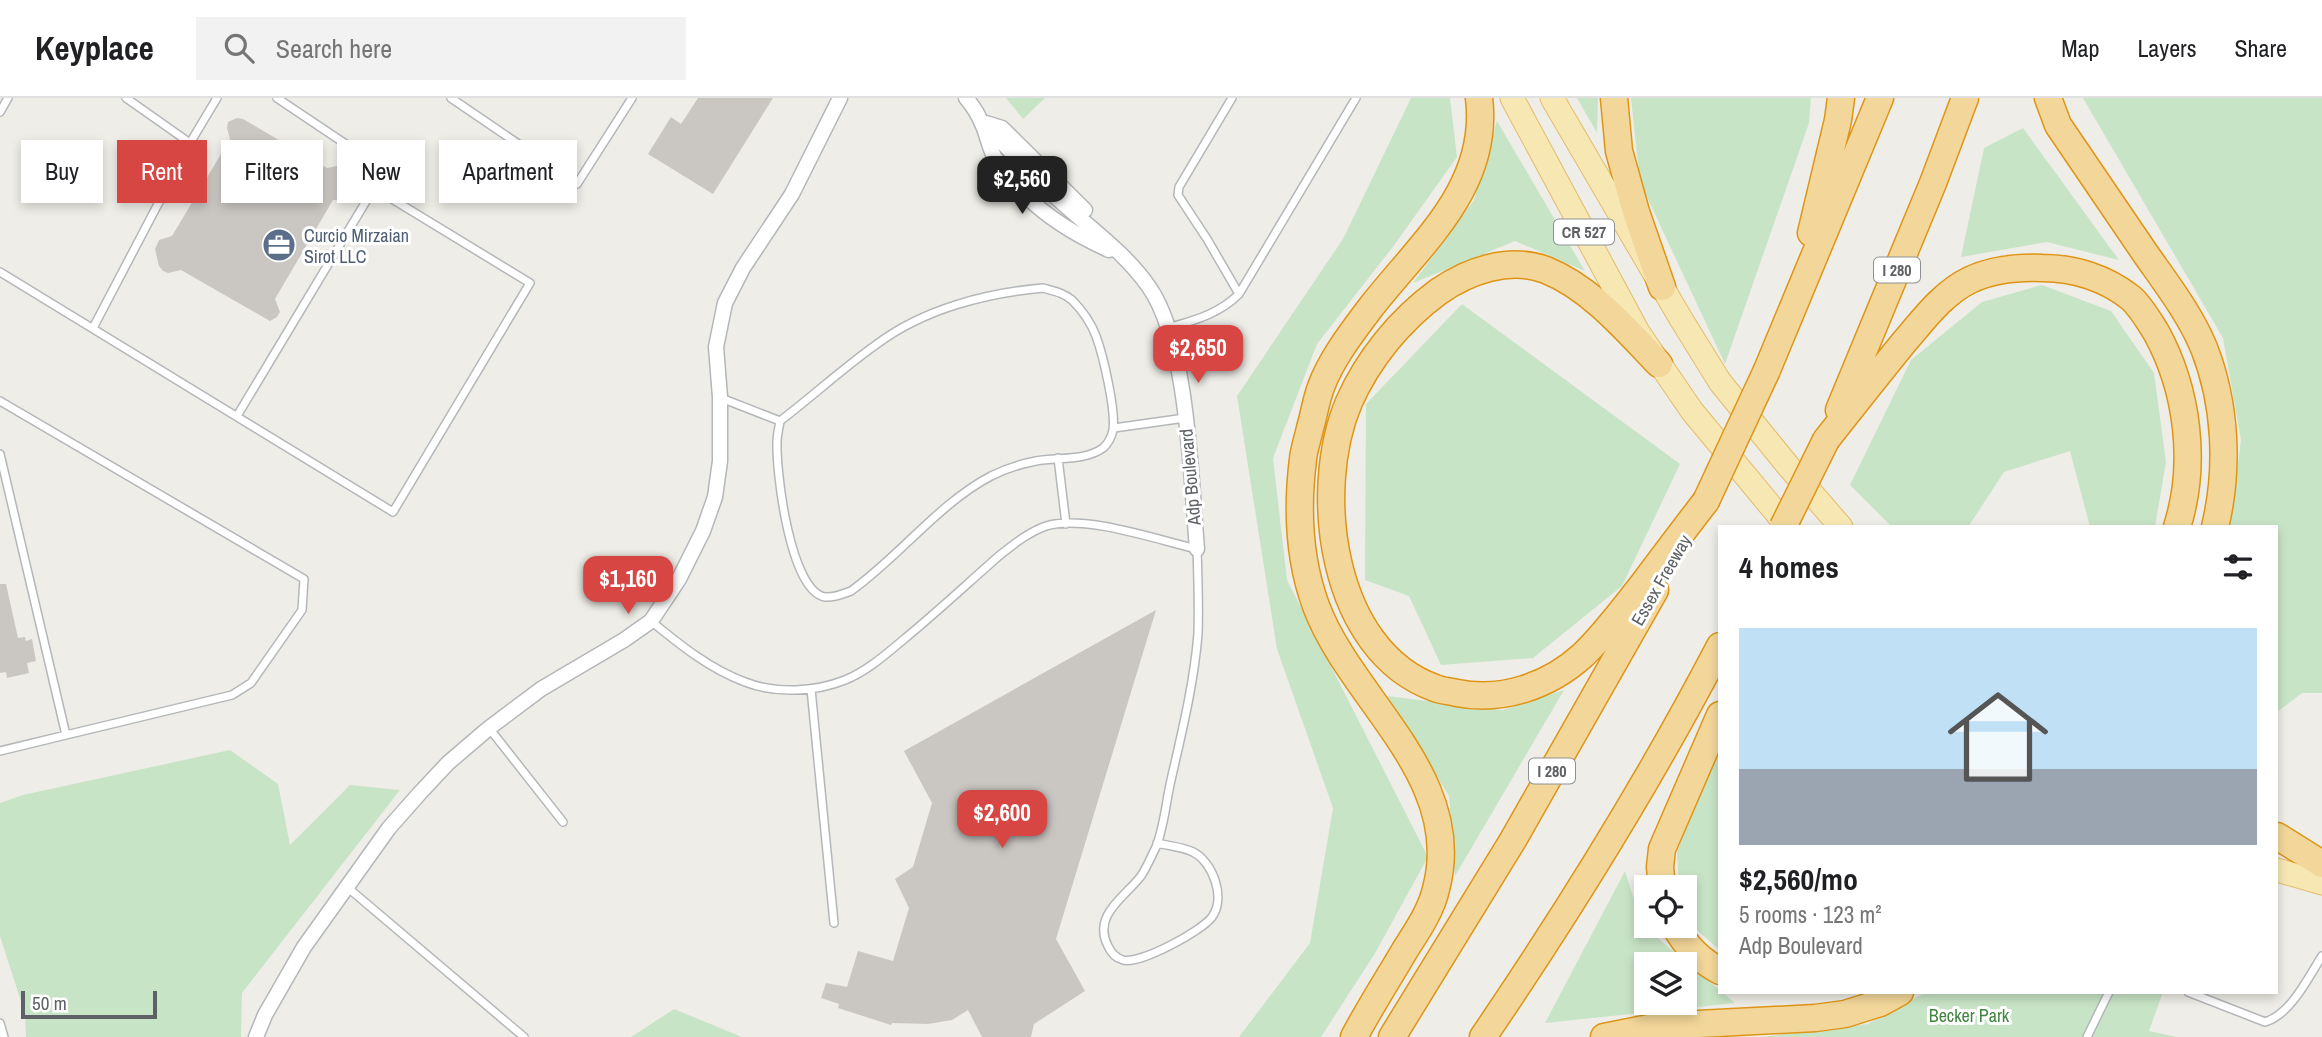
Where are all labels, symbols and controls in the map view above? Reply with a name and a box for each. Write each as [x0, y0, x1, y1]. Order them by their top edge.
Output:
search box [196, 17, 686, 80]
text: Keyplace [35, 26, 154, 70]
icon: search [220, 29, 258, 67]
text: Search here [276, 31, 392, 66]
text: Map [2061, 32, 2099, 64]
text: Layers [2137, 32, 2196, 64]
text: Share [2234, 32, 2287, 64]
chip: Buy [21, 140, 103, 203]
chip: Rent [117, 140, 207, 203]
chip: Filters [221, 140, 323, 203]
chip: New [337, 140, 425, 203]
chip: Apartment [439, 140, 577, 203]
pin: $2,560 [965, 156, 1079, 216]
text: $2,560 [993, 163, 1051, 194]
road number: CR 527 [1554, 220, 1614, 244]
place label: Curcio Mirzaian Sirot LLC [304, 223, 409, 269]
office icon: Curcio Mirzaian Sirot LLC [260, 226, 298, 264]
road number: I 280 [1874, 258, 1920, 282]
pin: $2,650 [1141, 326, 1255, 385]
text: $2,650 [1169, 332, 1227, 363]
street label: Adp Boulevard [1173, 428, 1207, 527]
street label: Essex Freeway [1625, 530, 1697, 630]
text: 4 homes [1739, 547, 1839, 587]
icon: filters [2219, 548, 2257, 586]
pin: $1,160 [571, 556, 685, 616]
text: $1,160 [599, 563, 657, 594]
icon: home [1935, 674, 2061, 800]
road number: I 280 [1529, 758, 1575, 784]
pin: $2,600 [945, 790, 1059, 850]
text: $2,600 [973, 797, 1031, 828]
text: $2,560/mo [1739, 859, 1858, 899]
map controls [1634, 875, 1697, 1015]
button: locate [1634, 875, 1697, 938]
text: 5 rooms · 123 m² [1739, 899, 1882, 930]
text: Adp Boulevard [1739, 930, 1863, 961]
button: layers [1634, 952, 1697, 1015]
scale bar [21, 988, 158, 1020]
text: 50 m [32, 990, 67, 1016]
park label: Becker Park [1929, 1003, 2010, 1028]

